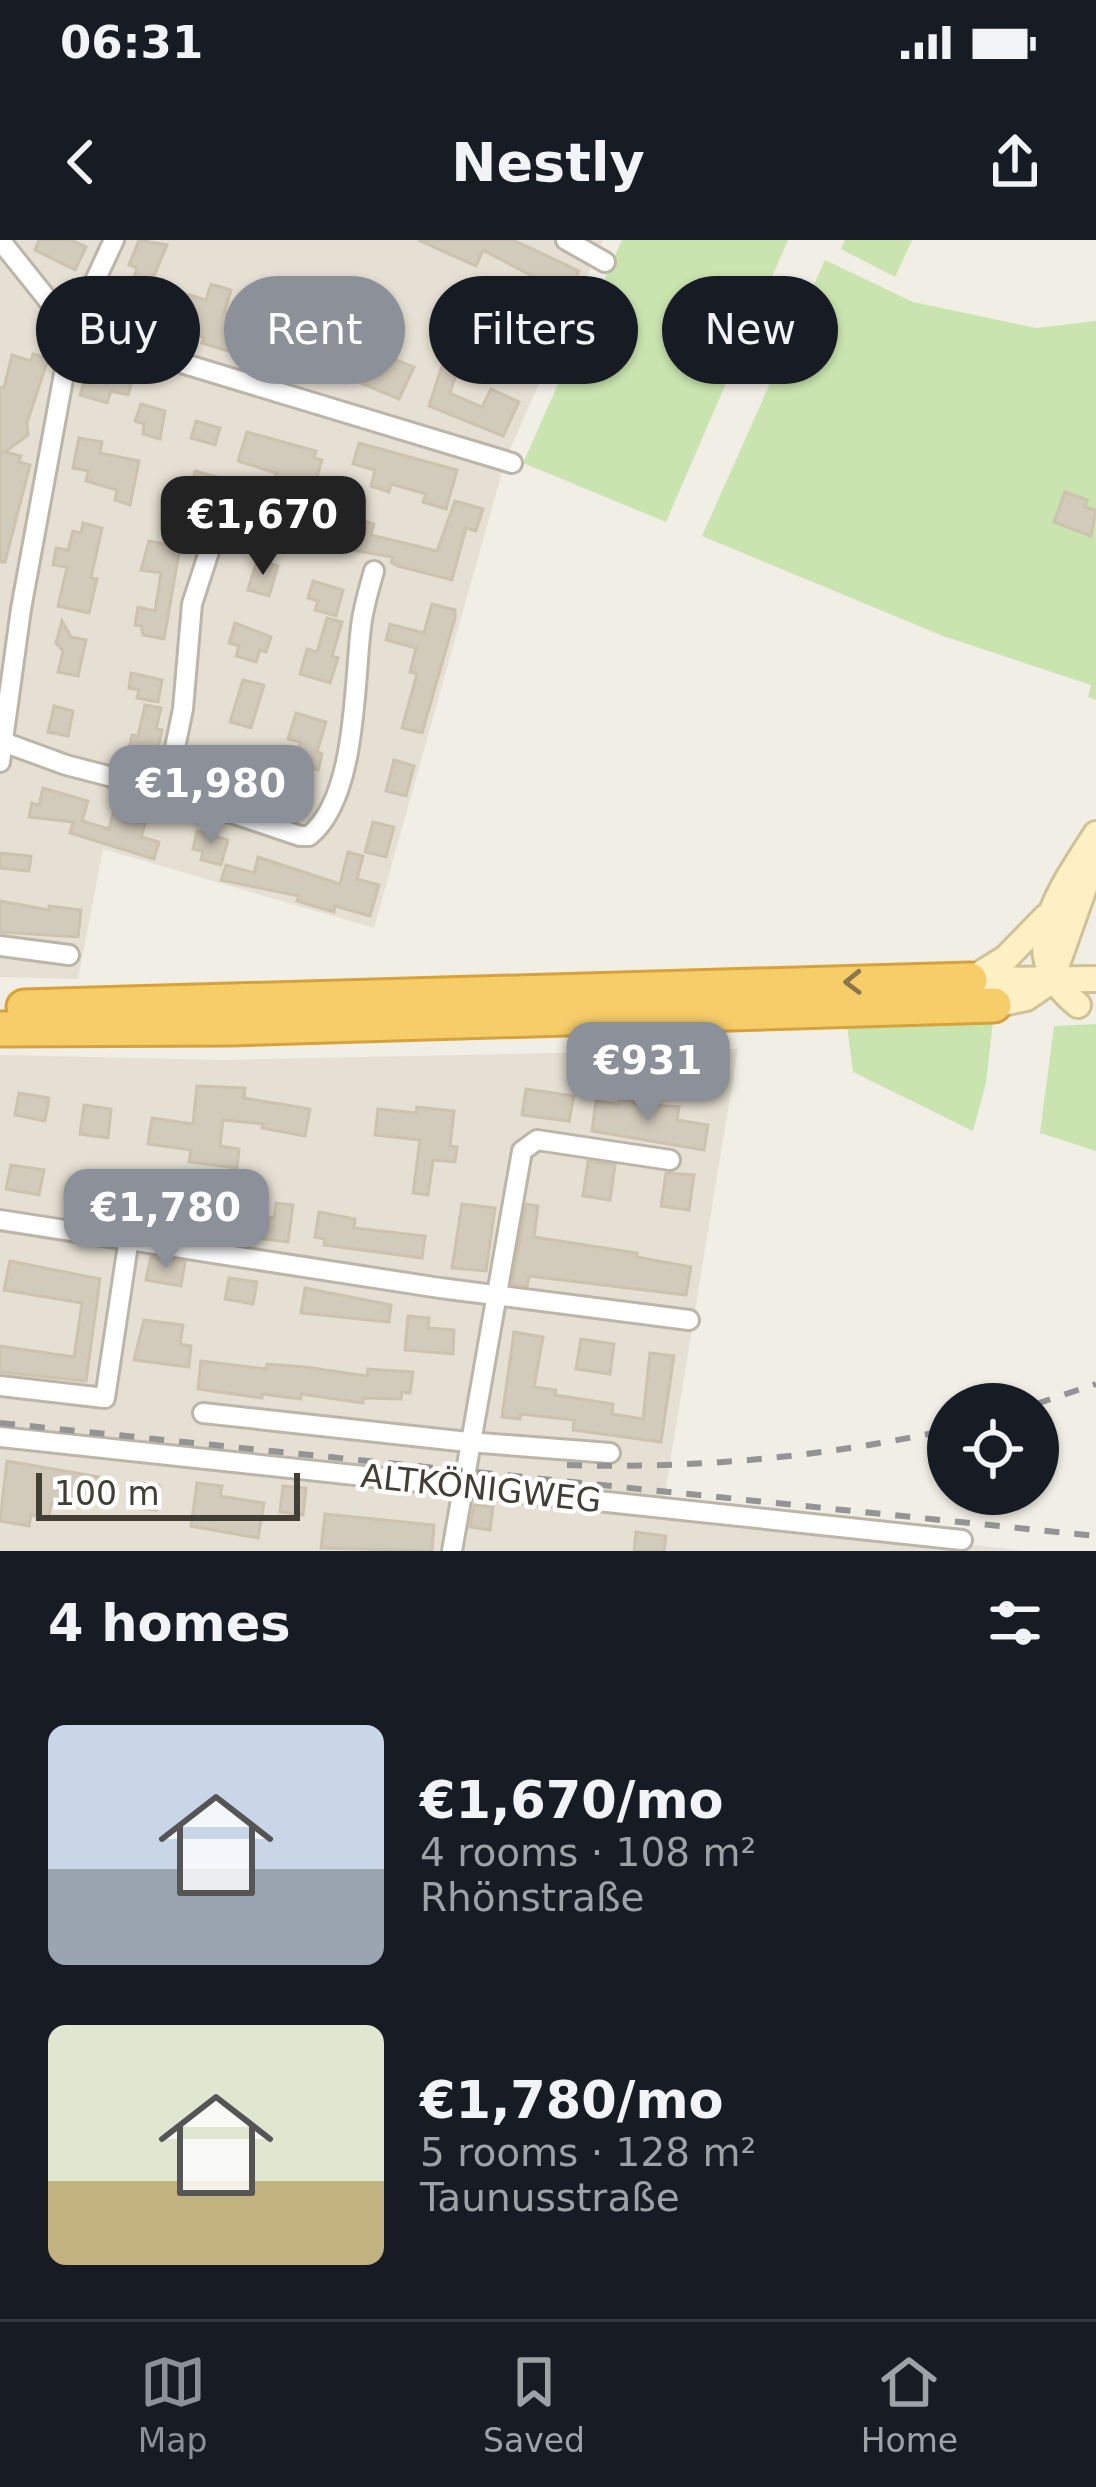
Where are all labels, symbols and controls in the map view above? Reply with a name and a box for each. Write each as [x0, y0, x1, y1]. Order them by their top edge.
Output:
text: 06:31 [60, 16, 203, 69]
icon: back [48, 129, 114, 195]
icon: share [982, 129, 1048, 195]
text: Nestly [451, 131, 645, 194]
chip: Buy [36, 276, 200, 384]
chip: Rent [224, 276, 405, 384]
chip: Filters [429, 276, 638, 384]
chip: New [662, 276, 838, 384]
pin: €1,670 [165, 476, 361, 578]
text: €1,670 [188, 492, 338, 537]
pin: €1,980 [113, 745, 309, 847]
text: €1,980 [136, 761, 286, 806]
one-way arrow [843, 969, 862, 995]
pin: €931 [577, 1022, 719, 1124]
text: €931 [594, 1038, 702, 1083]
pin: €1,780 [68, 1169, 264, 1271]
text: €1,780 [91, 1185, 241, 1230]
map controls [927, 1383, 1059, 1515]
button: locate [927, 1383, 1059, 1515]
street label: ALTKÖNIGWEG [359, 1455, 603, 1520]
scale bar [36, 1467, 300, 1520]
text: 100 m [54, 1474, 160, 1513]
icon: filters [982, 1590, 1048, 1656]
text: 4 homes [48, 1594, 291, 1653]
text: €1,670/mo [420, 1771, 724, 1830]
icon: home [144, 1773, 288, 1917]
text: 4 rooms · 108 m² [420, 1830, 756, 1875]
text: Rhönstraße [420, 1875, 645, 1920]
text: €1,780/mo [420, 2071, 724, 2130]
icon: home [144, 2073, 288, 2217]
text: 5 rooms · 128 m² [420, 2130, 756, 2175]
text: Taunusstraße [420, 2175, 680, 2220]
tab: Map [138, 2349, 207, 2460]
tab: Saved [483, 2349, 585, 2460]
tab: Home [861, 2349, 958, 2460]

